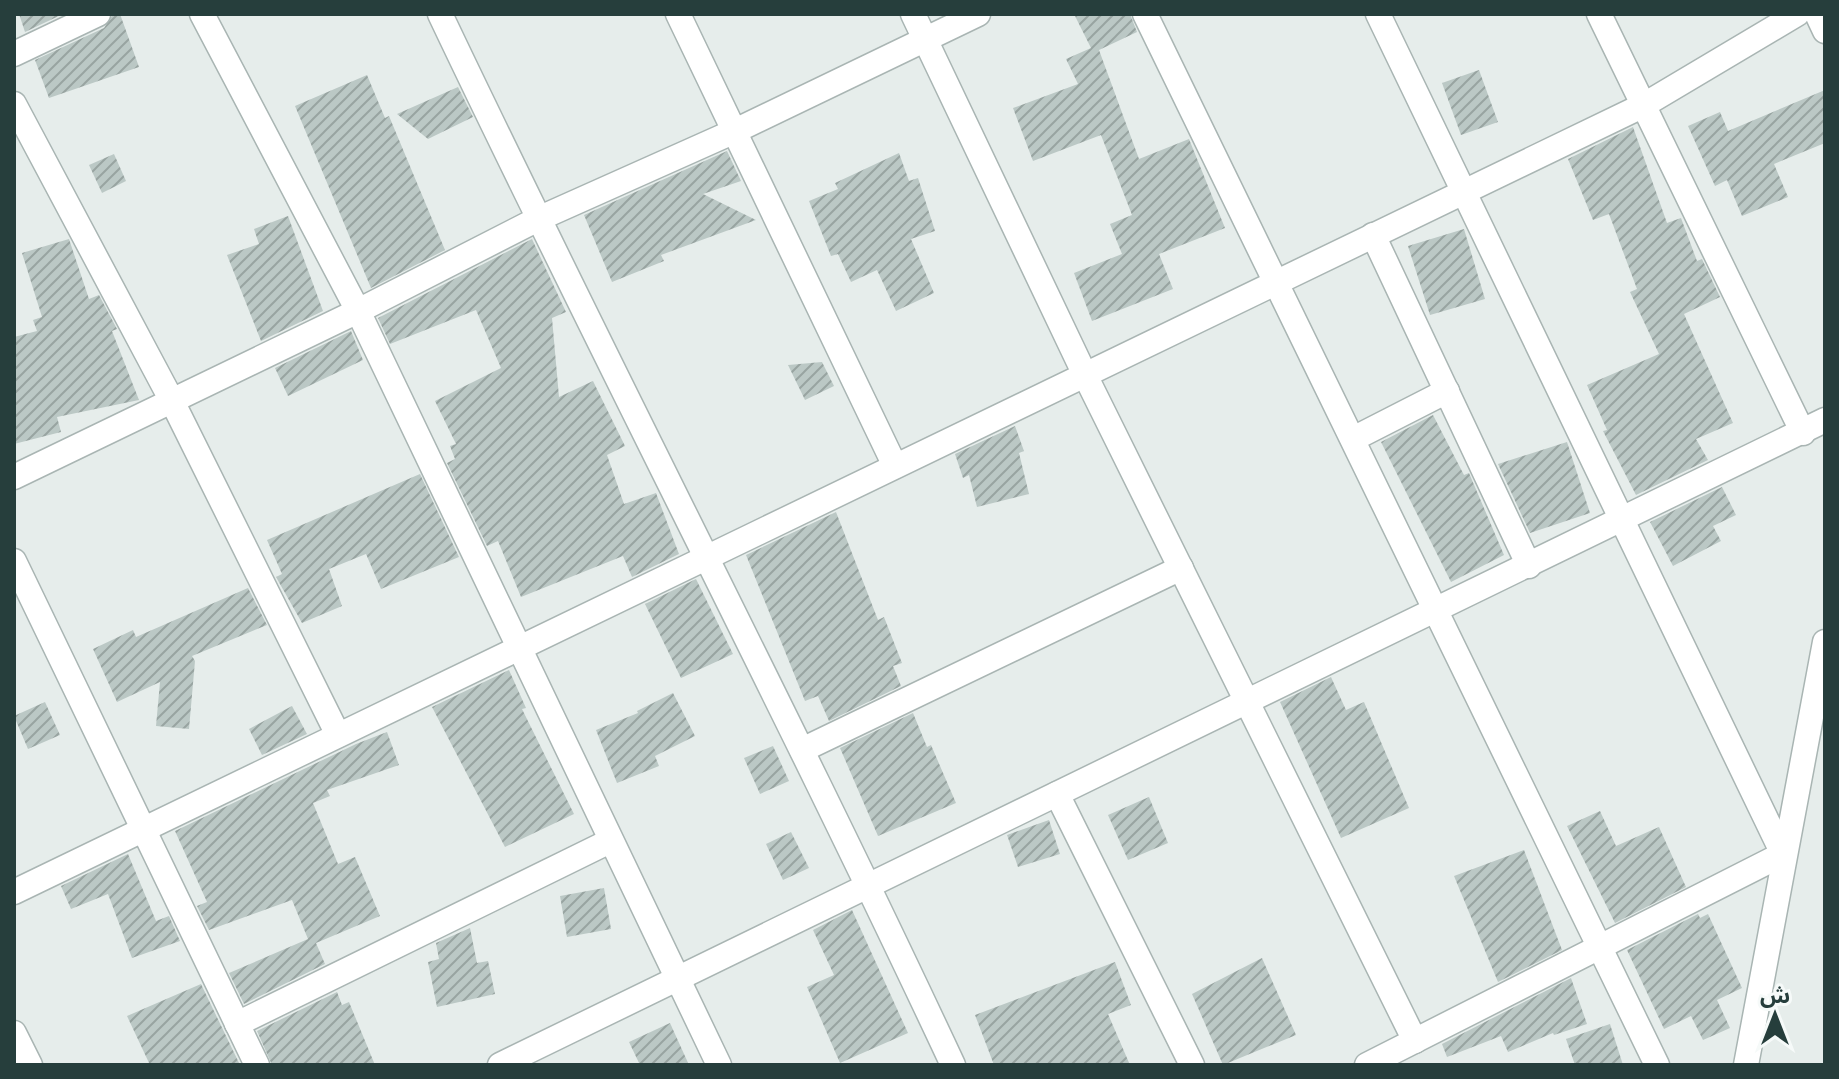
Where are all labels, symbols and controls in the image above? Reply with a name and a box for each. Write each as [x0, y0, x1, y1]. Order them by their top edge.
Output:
north arrow [1735, 975, 1815, 1055]
text: ش [1760, 982, 1790, 1008]

